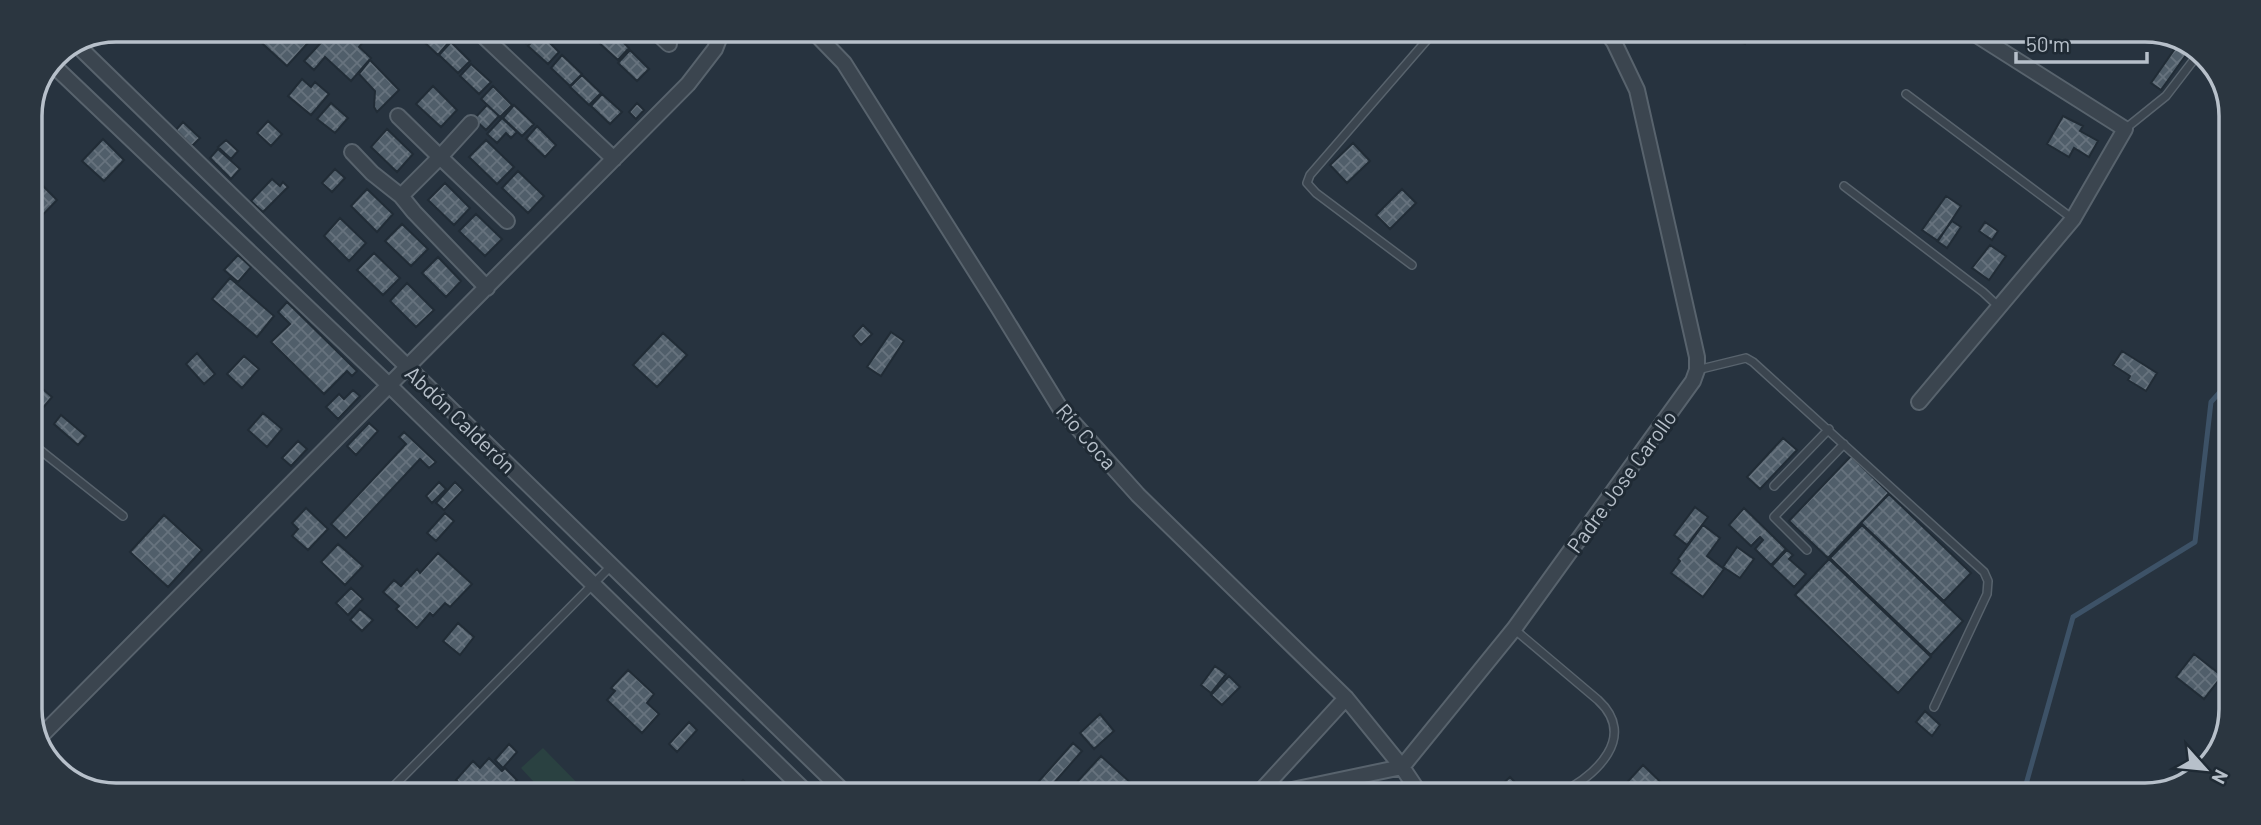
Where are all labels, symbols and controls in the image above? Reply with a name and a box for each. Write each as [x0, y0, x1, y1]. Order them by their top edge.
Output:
scale bar [2016, 21, 2147, 65]
text: 50 m [2026, 31, 2070, 56]
street label: Abdón Calderón [401, 360, 521, 478]
street label: Río Coca [1052, 398, 1122, 474]
street label: Padre Jose Carollo [1561, 405, 1681, 557]
north arrow [2170, 734, 2240, 804]
text: N [2207, 766, 2234, 788]

